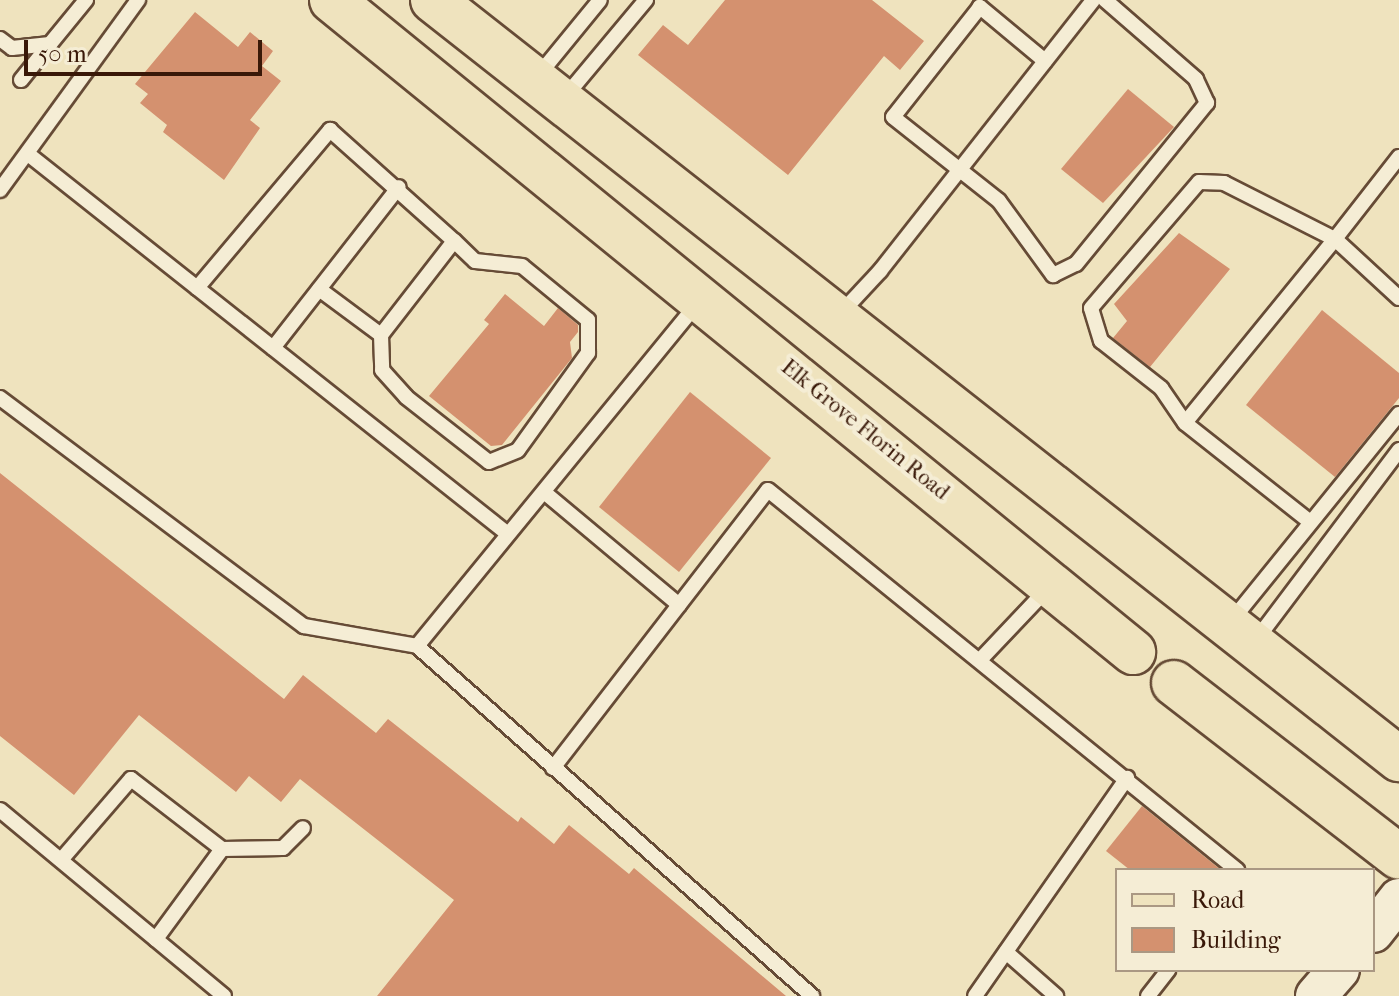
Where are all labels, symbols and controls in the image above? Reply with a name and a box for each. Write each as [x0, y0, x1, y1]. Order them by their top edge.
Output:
scale bar [28, 24, 266, 74]
text: 50 m [38, 40, 87, 68]
street label: Elk Grove Florin Road [776, 354, 954, 506]
legend [1115, 868, 1375, 972]
text: Road [1191, 886, 1244, 914]
text: Building [1191, 926, 1281, 954]

